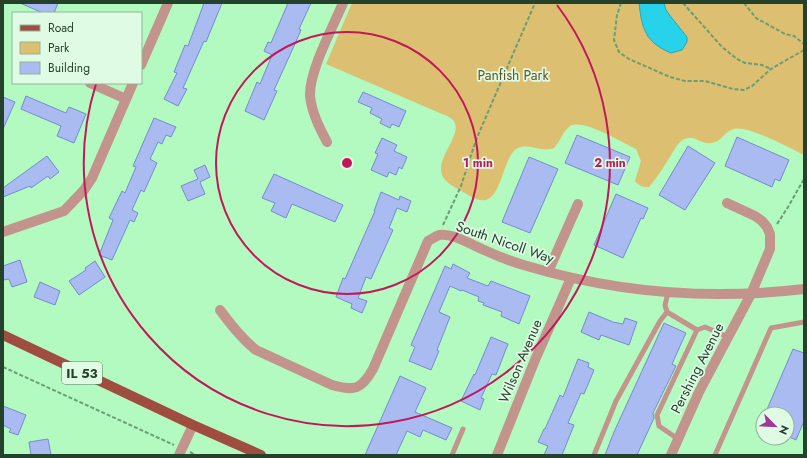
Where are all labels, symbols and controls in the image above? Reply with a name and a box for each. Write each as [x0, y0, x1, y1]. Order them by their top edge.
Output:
legend [12, 12, 142, 84]
text: Road [48, 19, 74, 37]
text: Park [48, 39, 70, 57]
text: Building [48, 59, 90, 77]
park label: Panfish Park [477, 65, 549, 85]
text: 1 min [463, 154, 493, 172]
text: 2 min [594, 154, 626, 172]
centre of rings [340, 156, 354, 170]
street label: South Nicoll Way [453, 216, 557, 268]
street label: Wilson Avenue [493, 316, 547, 406]
street label: Pershing Avenue [666, 319, 728, 417]
road number: IL 53 [62, 362, 102, 384]
north arrow [755, 406, 795, 446]
text: N [775, 423, 793, 437]

